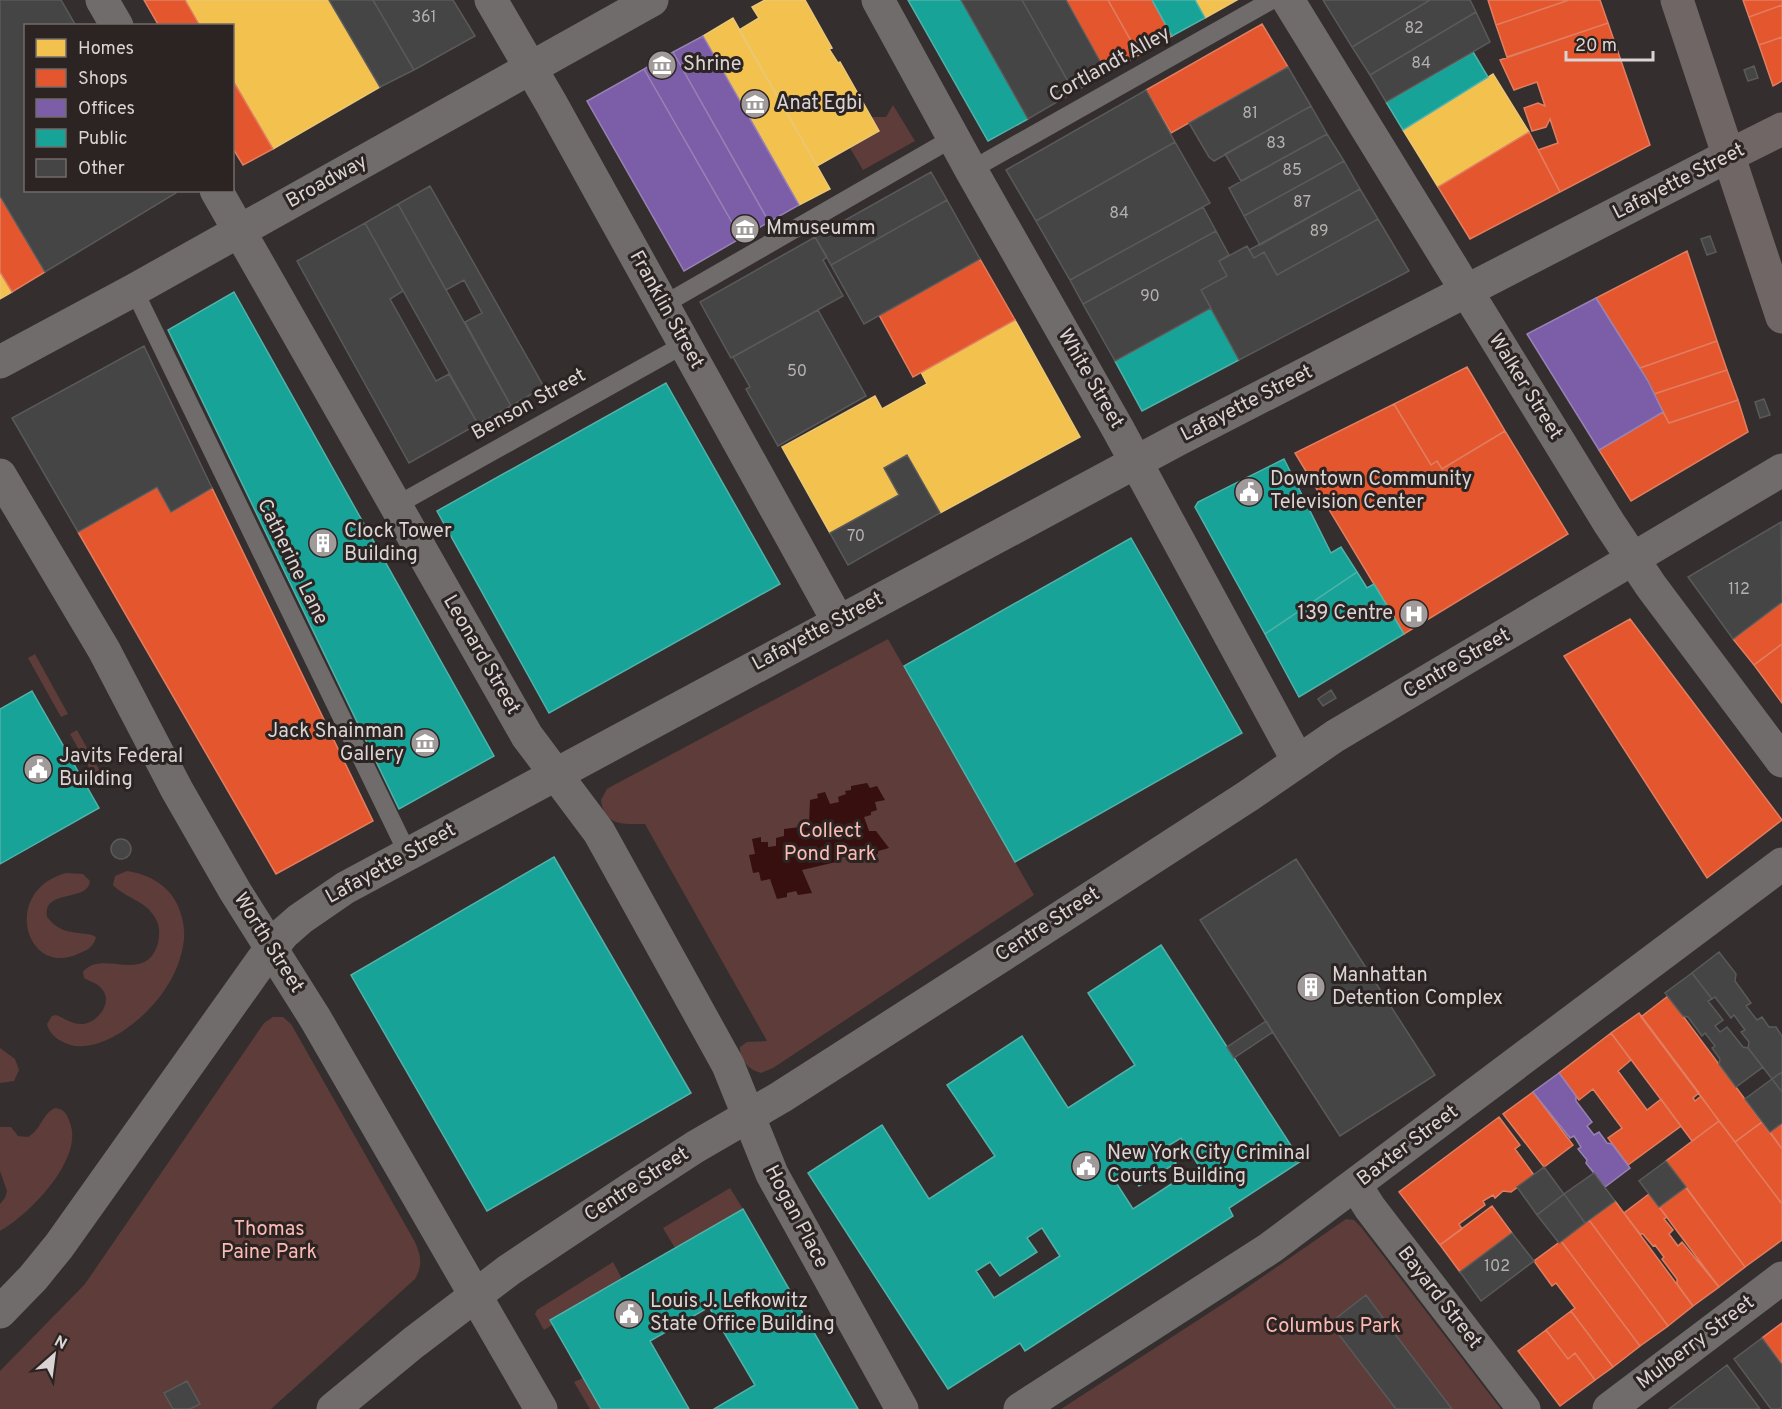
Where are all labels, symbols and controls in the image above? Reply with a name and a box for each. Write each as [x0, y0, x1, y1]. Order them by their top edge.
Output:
house number: 361 [411, 8, 437, 28]
house number: 82 [1404, 19, 1424, 39]
street label: Cortlandt Alley [1045, 21, 1175, 109]
legend [24, 24, 234, 192]
scale bar [1566, 24, 1653, 62]
text: 20 m [1575, 35, 1617, 58]
text: Homes [78, 38, 134, 61]
museum icon: Shrine [646, 49, 678, 81]
place label: Shrine [683, 52, 742, 78]
house number: 84 [1411, 54, 1431, 74]
text: Shops [78, 68, 128, 91]
museum icon: Anat Egbi [739, 88, 771, 120]
place label: Anat Egbi [776, 91, 862, 117]
text: Offices [78, 98, 135, 121]
house number: 81 [1242, 104, 1258, 124]
text: Public [78, 128, 128, 151]
house number: 83 [1266, 134, 1286, 154]
street label: Lafayette Street [1609, 138, 1749, 226]
street label: Broadway [282, 149, 372, 215]
text: Other [78, 158, 125, 181]
house number: 85 [1282, 161, 1302, 181]
house number: 87 [1293, 193, 1311, 213]
house number: 84 [1109, 204, 1129, 224]
museum icon: Mmuseumm [729, 213, 761, 245]
place label: Mmuseumm [766, 216, 876, 242]
house number: 89 [1309, 222, 1329, 242]
street label: Franklin Street [623, 246, 709, 374]
house number: 90 [1140, 287, 1160, 307]
street label: White Street [1051, 324, 1129, 434]
street label: Walker Street [1482, 329, 1568, 445]
street label: Lafayette Street [1177, 360, 1317, 448]
house number: 50 [787, 362, 807, 382]
street label: Benson Street [467, 363, 591, 447]
place label: Downtown Community Television Center [1270, 467, 1472, 516]
public building icon: Downtown Community Television Center [1233, 476, 1265, 508]
street label: Catherine Lane [250, 495, 334, 629]
place label: Clock Tower Building [344, 519, 452, 568]
building icon: Clock Tower Building [307, 527, 339, 559]
house number: 70 [847, 527, 865, 547]
house number: 112 [1728, 580, 1750, 600]
street label: Lafayette Street [748, 586, 888, 678]
street label: Leonard Street [436, 591, 526, 719]
hospital icon: 139 Centre [1398, 598, 1430, 630]
place label: 139 Centre [1298, 601, 1393, 627]
street label: Centre Street [1399, 623, 1515, 705]
place label: Jack Shainman Gallery [267, 719, 404, 768]
museum icon: Jack Shainman Gallery [409, 727, 441, 759]
place label: Javits Federal Building [59, 744, 183, 793]
public building icon: Javits Federal Building [22, 753, 54, 785]
street label: Lafayette Street [321, 817, 461, 911]
park label: Collect Pond Park [784, 819, 876, 868]
street label: Centre Street [991, 882, 1105, 968]
street label: Worth Street [227, 888, 309, 998]
place label: Manhattan Detention Complex [1332, 963, 1503, 1012]
building icon: Manhattan Detention Complex [1295, 971, 1327, 1003]
street label: Baxter Street [1352, 1099, 1464, 1193]
place label: New York City Criminal Courts Building [1107, 1141, 1310, 1190]
street label: Centre Street [580, 1142, 694, 1228]
public building icon: New York City Criminal Courts Building [1070, 1150, 1102, 1182]
street label: Hogan Place [758, 1161, 834, 1273]
park label: Thomas Paine Park [221, 1217, 317, 1266]
street label: Bayard Street [1391, 1242, 1487, 1354]
house number: 102 [1484, 1257, 1510, 1277]
place label: Louis J. Lefkowitz State Office Building [650, 1289, 835, 1338]
street label: Mulberry Street [1632, 1290, 1760, 1396]
public building icon: Louis J. Lefkowitz State Office Building [613, 1298, 645, 1330]
park label: Columbus Park [1265, 1314, 1401, 1340]
north arrow [24, 1325, 84, 1385]
text: N [50, 1332, 70, 1355]

